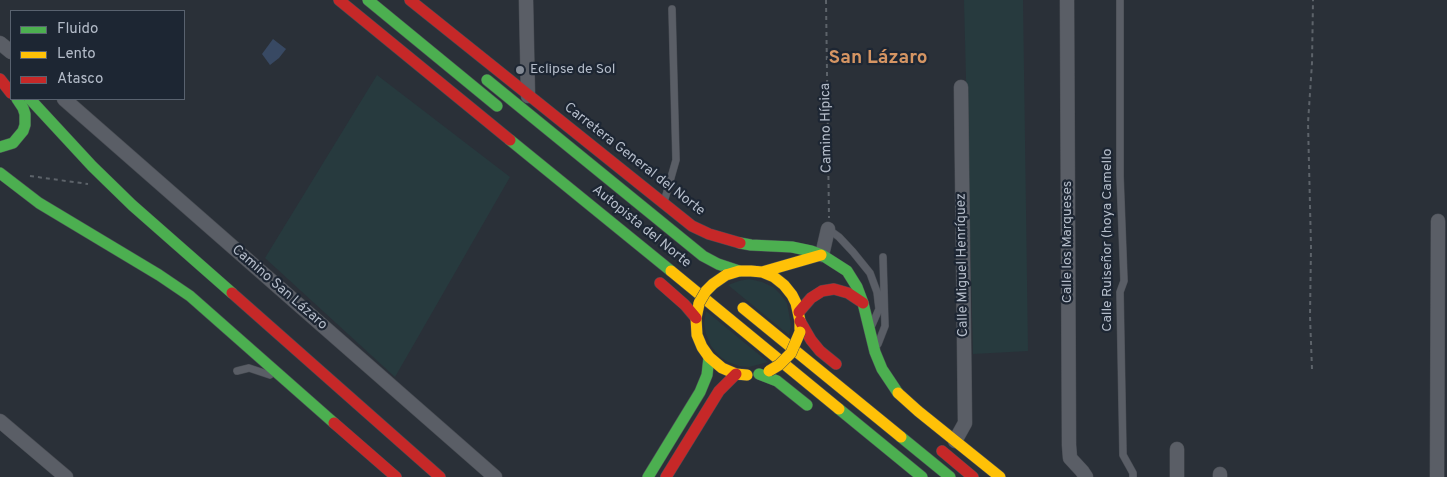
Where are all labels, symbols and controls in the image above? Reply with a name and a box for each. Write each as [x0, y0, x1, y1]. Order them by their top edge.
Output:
legend [10, 10, 185, 100]
text: Fluido [57, 20, 98, 39]
text: Lento [57, 45, 96, 64]
district label: San Lázaro [829, 48, 927, 70]
place label: Eclipse de Sol [530, 62, 615, 78]
marker: Eclipse de Sol [514, 64, 526, 76]
text: Atasco [57, 70, 103, 89]
street label: Camino Hípica [818, 83, 836, 173]
street label: Carretera General del Norte [560, 100, 708, 220]
street label: Calle Ruiseñor (hoya Camello [1100, 148, 1116, 332]
street label: Calle los Marqueses [1060, 181, 1076, 303]
street label: Autopista del Norte [588, 182, 694, 272]
street label: Calle Miguel Henríquez [953, 193, 973, 337]
street label: Camino San Lázaro [228, 242, 330, 334]

